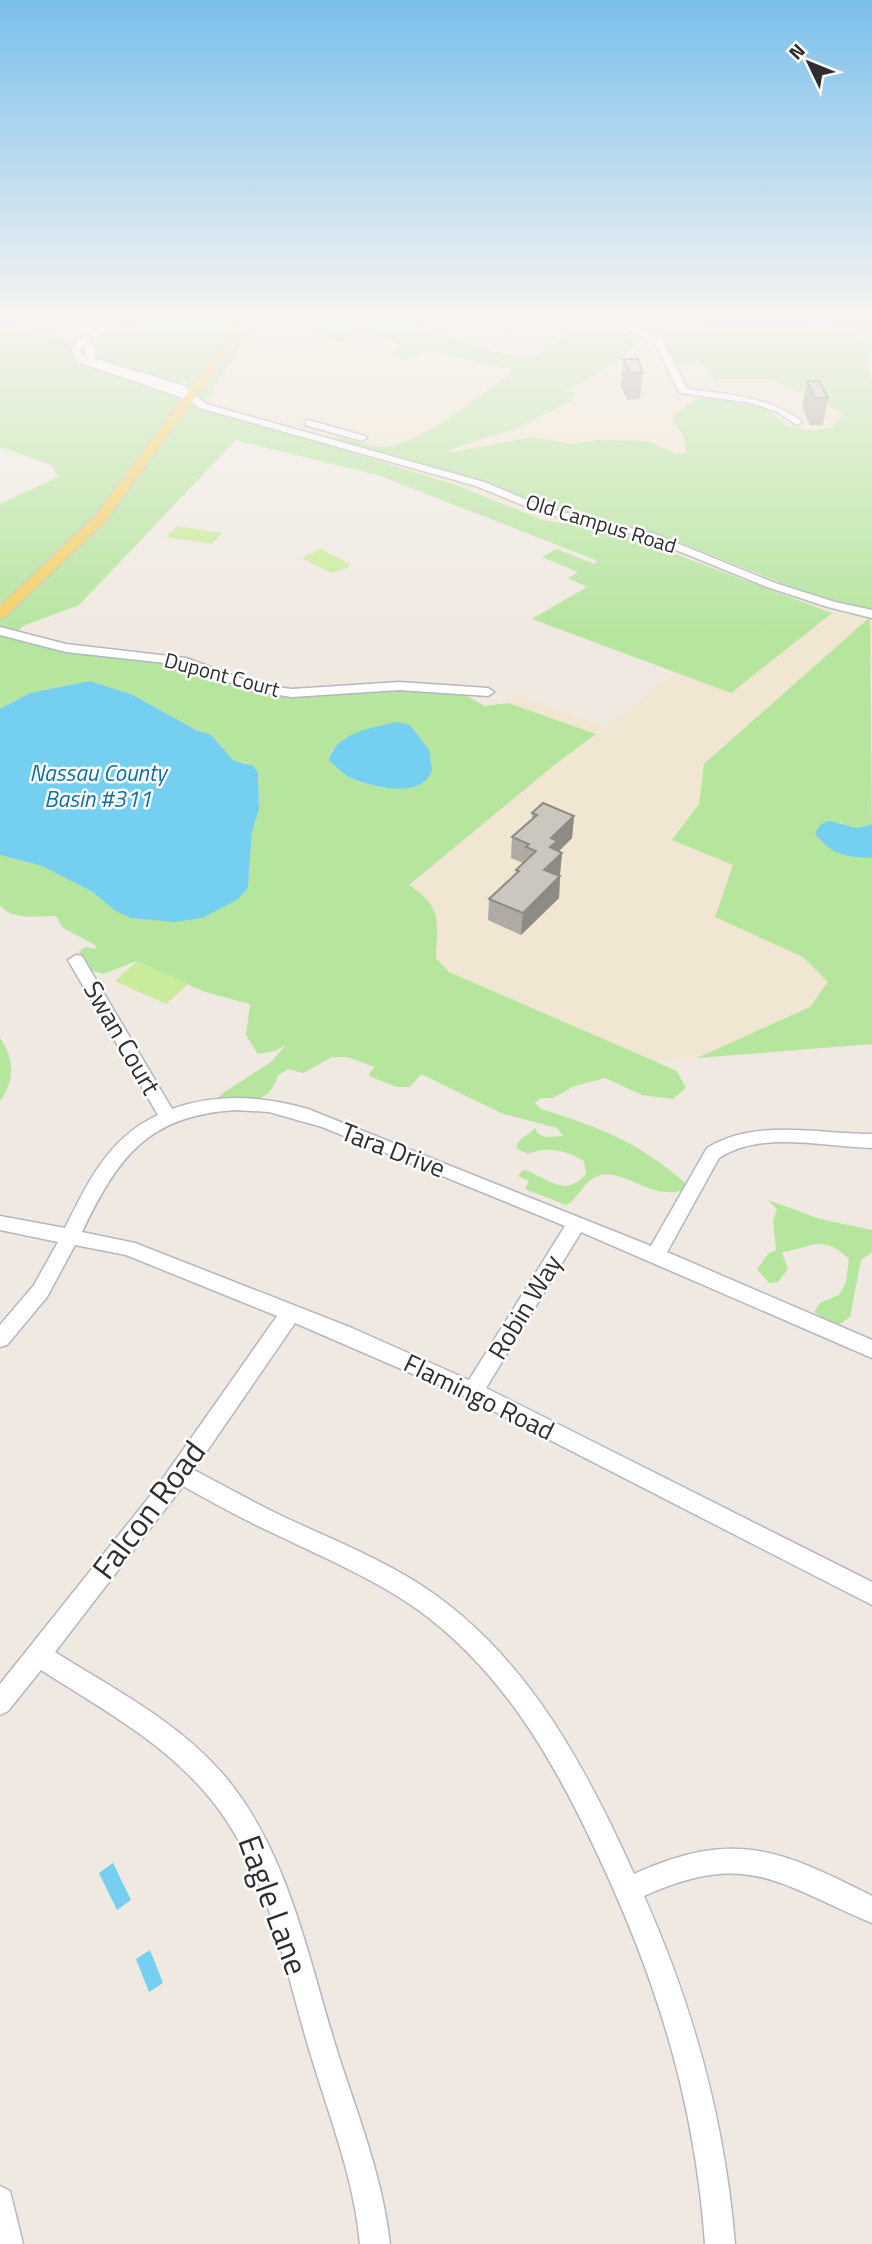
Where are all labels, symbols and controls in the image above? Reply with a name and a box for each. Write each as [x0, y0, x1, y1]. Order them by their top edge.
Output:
north arrow [774, 28, 844, 98]
text: N [781, 36, 811, 66]
street label: Old Campus Road [522, 485, 681, 561]
street label: Dupont Court [161, 643, 284, 705]
water label: Nassau County Basin #311 [30, 755, 169, 816]
street label: Swan Court [74, 974, 171, 1102]
street label: Tara Drive [335, 1112, 451, 1187]
street label: Robin Way [478, 1247, 571, 1367]
street label: Flamingo Road [397, 1343, 561, 1450]
street label: Falcon Road [80, 1430, 217, 1589]
street label: Eagle Lane [227, 1828, 321, 1981]

